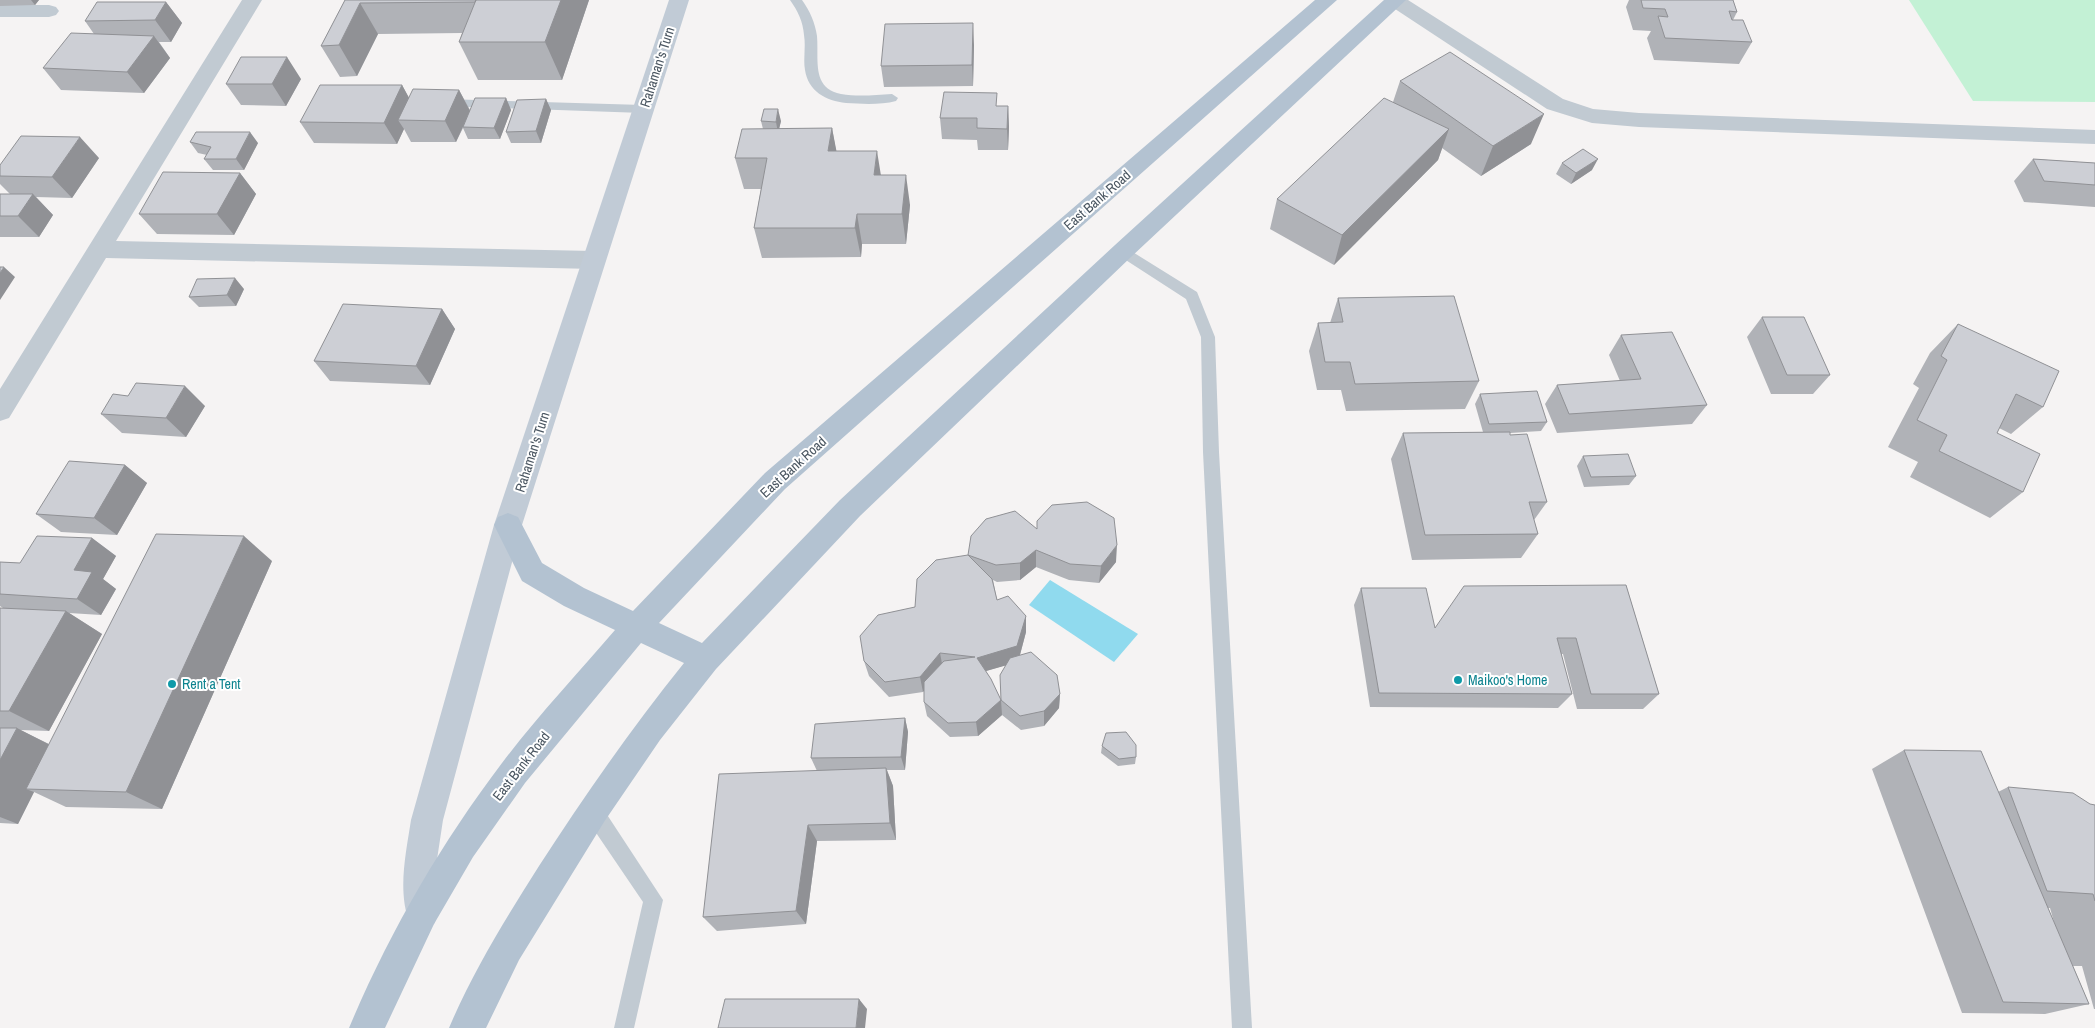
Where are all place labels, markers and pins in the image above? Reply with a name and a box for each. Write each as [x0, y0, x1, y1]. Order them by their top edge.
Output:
place label: Maikoo's Home [1468, 671, 1547, 689]
marker: Maikoo's Home [1452, 674, 1464, 686]
place label: Rent a Tent [182, 675, 241, 693]
marker: Rent a Tent [166, 678, 178, 690]

